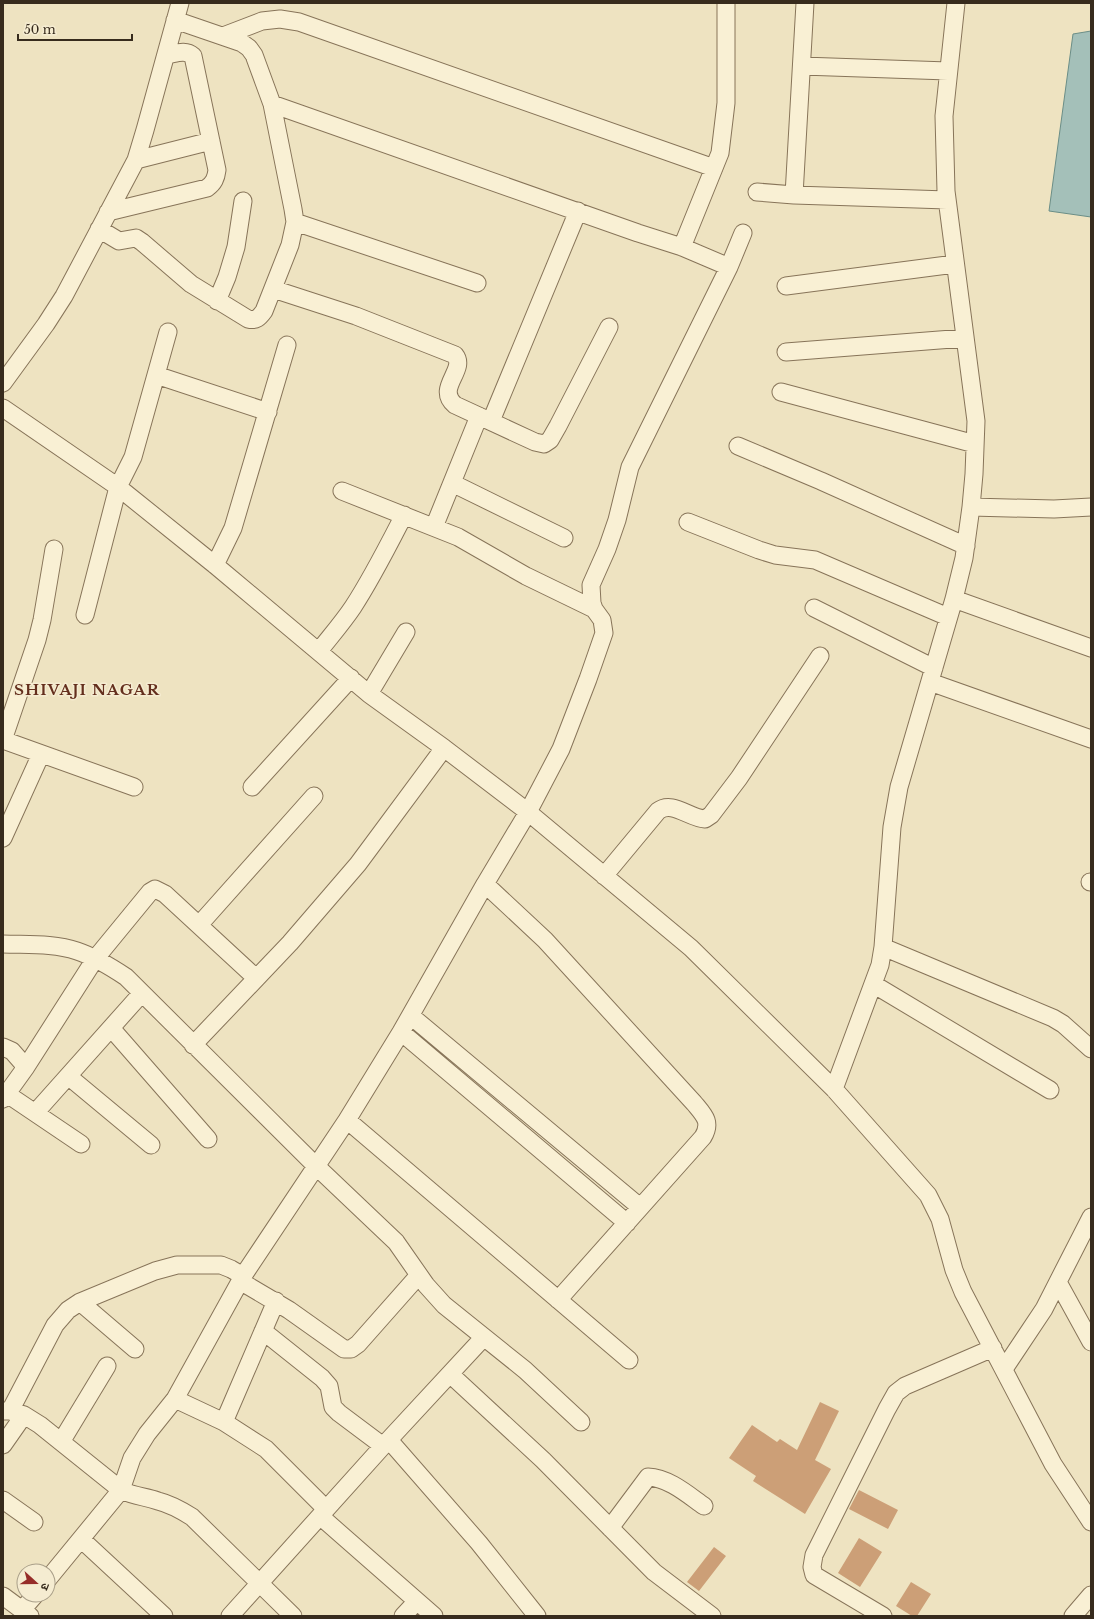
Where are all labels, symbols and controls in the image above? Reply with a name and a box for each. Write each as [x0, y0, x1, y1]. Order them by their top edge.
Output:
scale bar [18, 16, 132, 42]
text: 50 m [24, 22, 56, 37]
district label: SHIVAJI NAGAR [14, 680, 160, 699]
north arrow [16, 1563, 56, 1603]
text: उ [37, 1581, 53, 1593]

